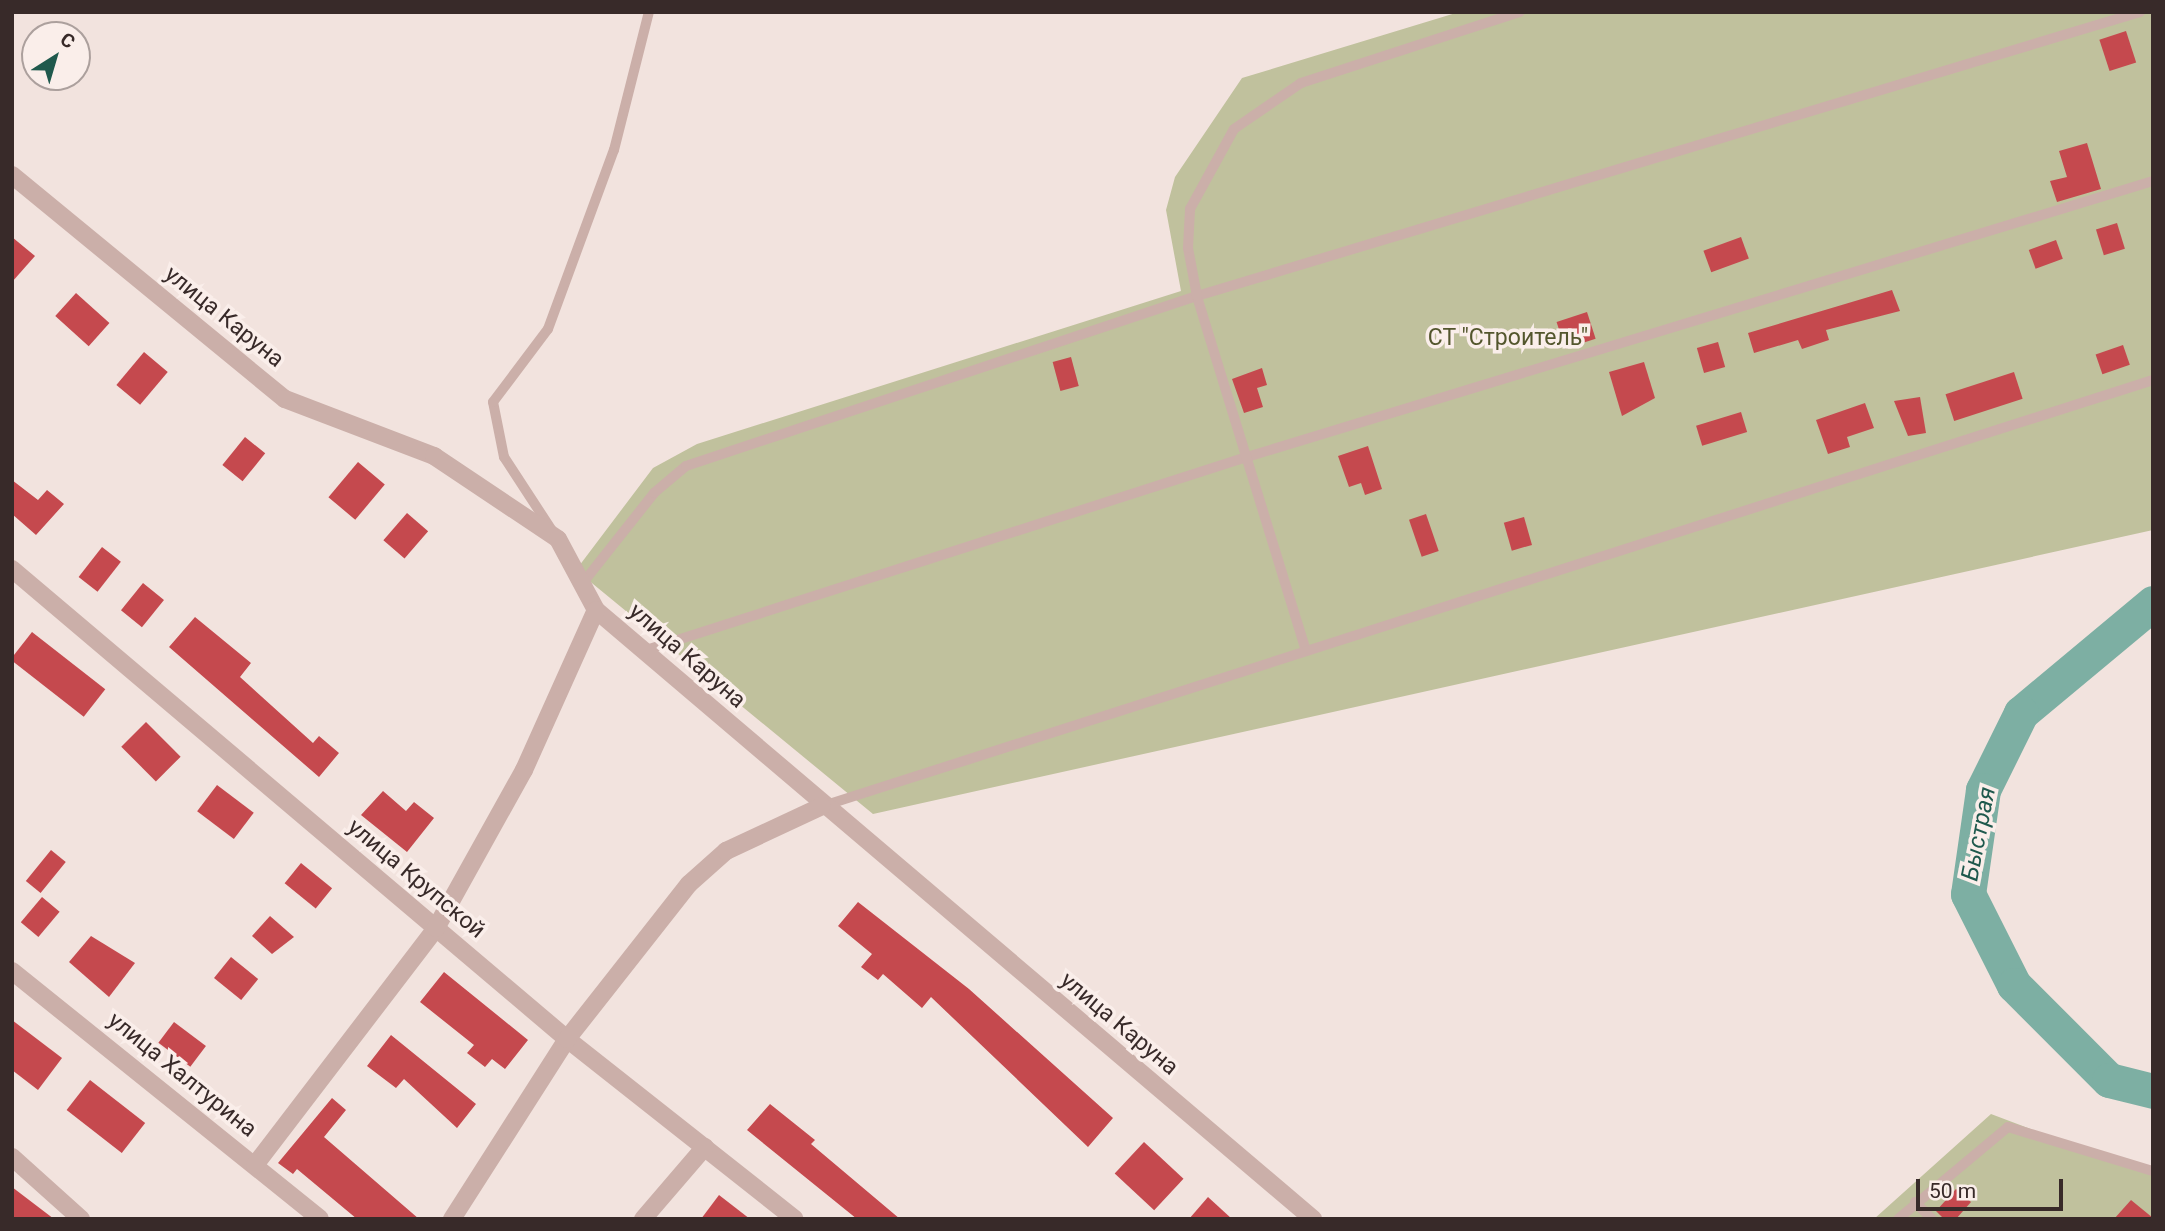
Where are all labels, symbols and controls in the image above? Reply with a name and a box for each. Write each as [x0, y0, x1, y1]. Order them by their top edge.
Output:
north arrow [21, 21, 91, 91]
text: С [56, 27, 80, 53]
street label: улица Каруна [159, 260, 289, 374]
park label: СТ "Строитель" [1428, 324, 1588, 352]
street label: улица Каруна [623, 598, 751, 714]
water label: Быстрая [1956, 785, 2002, 883]
street label: улица Крупской [342, 813, 490, 945]
street label: улица Каруна [1054, 967, 1184, 1081]
street label: улица Халтурина [102, 1007, 262, 1143]
scale bar [1920, 1164, 2067, 1208]
text: 50 m [1929, 1179, 1976, 1203]

